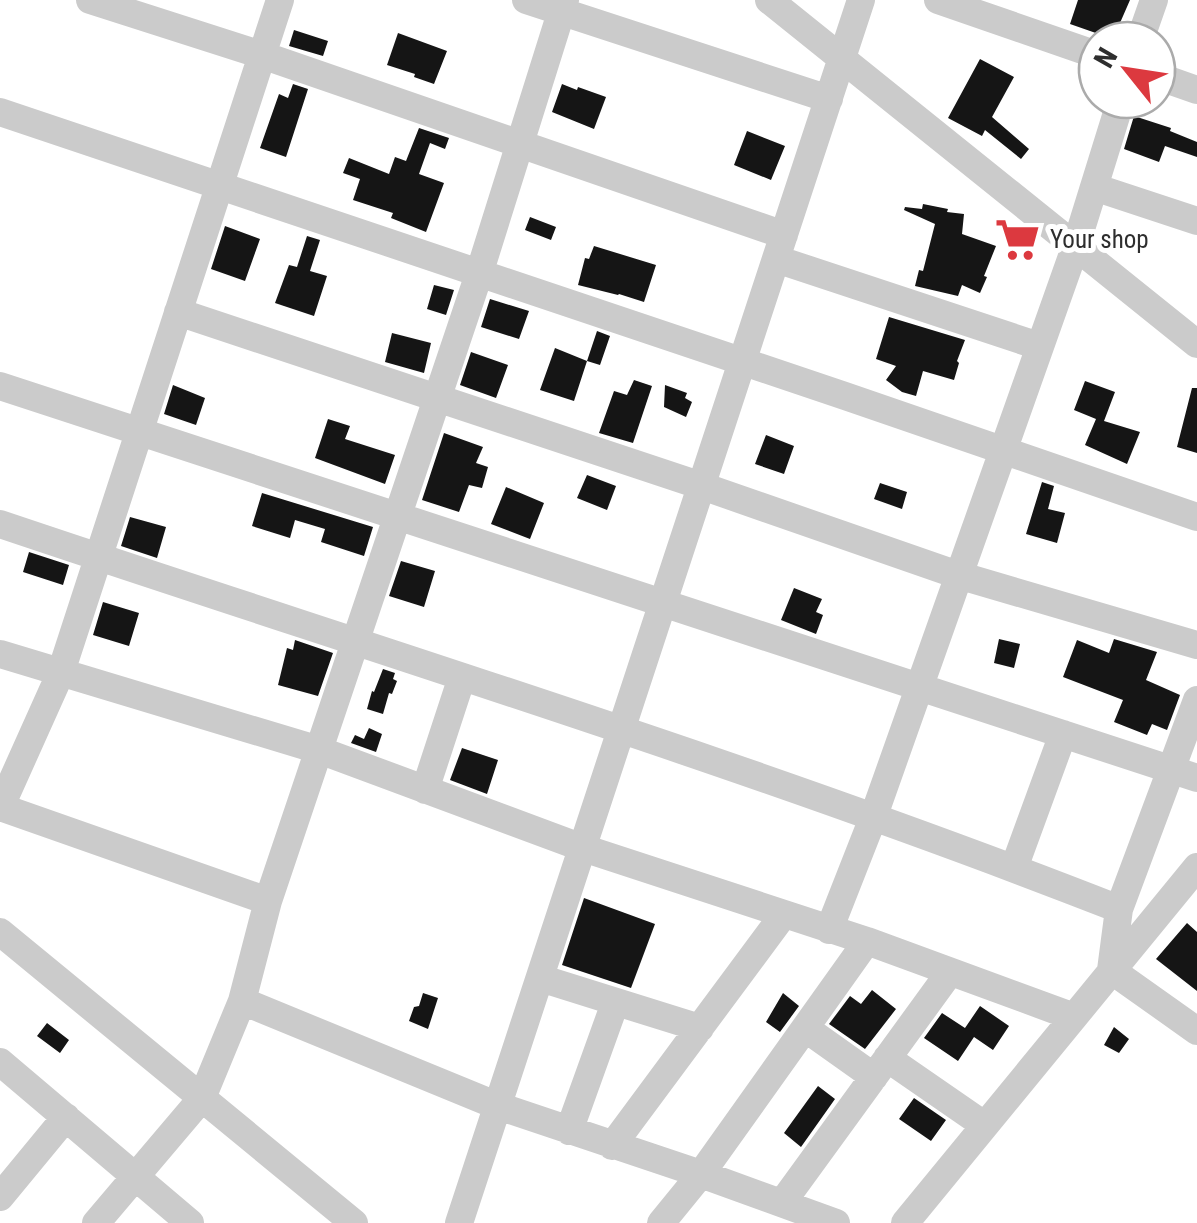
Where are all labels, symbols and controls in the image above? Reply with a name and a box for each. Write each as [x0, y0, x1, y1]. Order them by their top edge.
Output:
north arrow [1077, 20, 1177, 120]
text: N [1087, 42, 1124, 73]
supermarket icon: Your shop [993, 215, 1041, 263]
place label: Your shop [1050, 225, 1149, 254]

